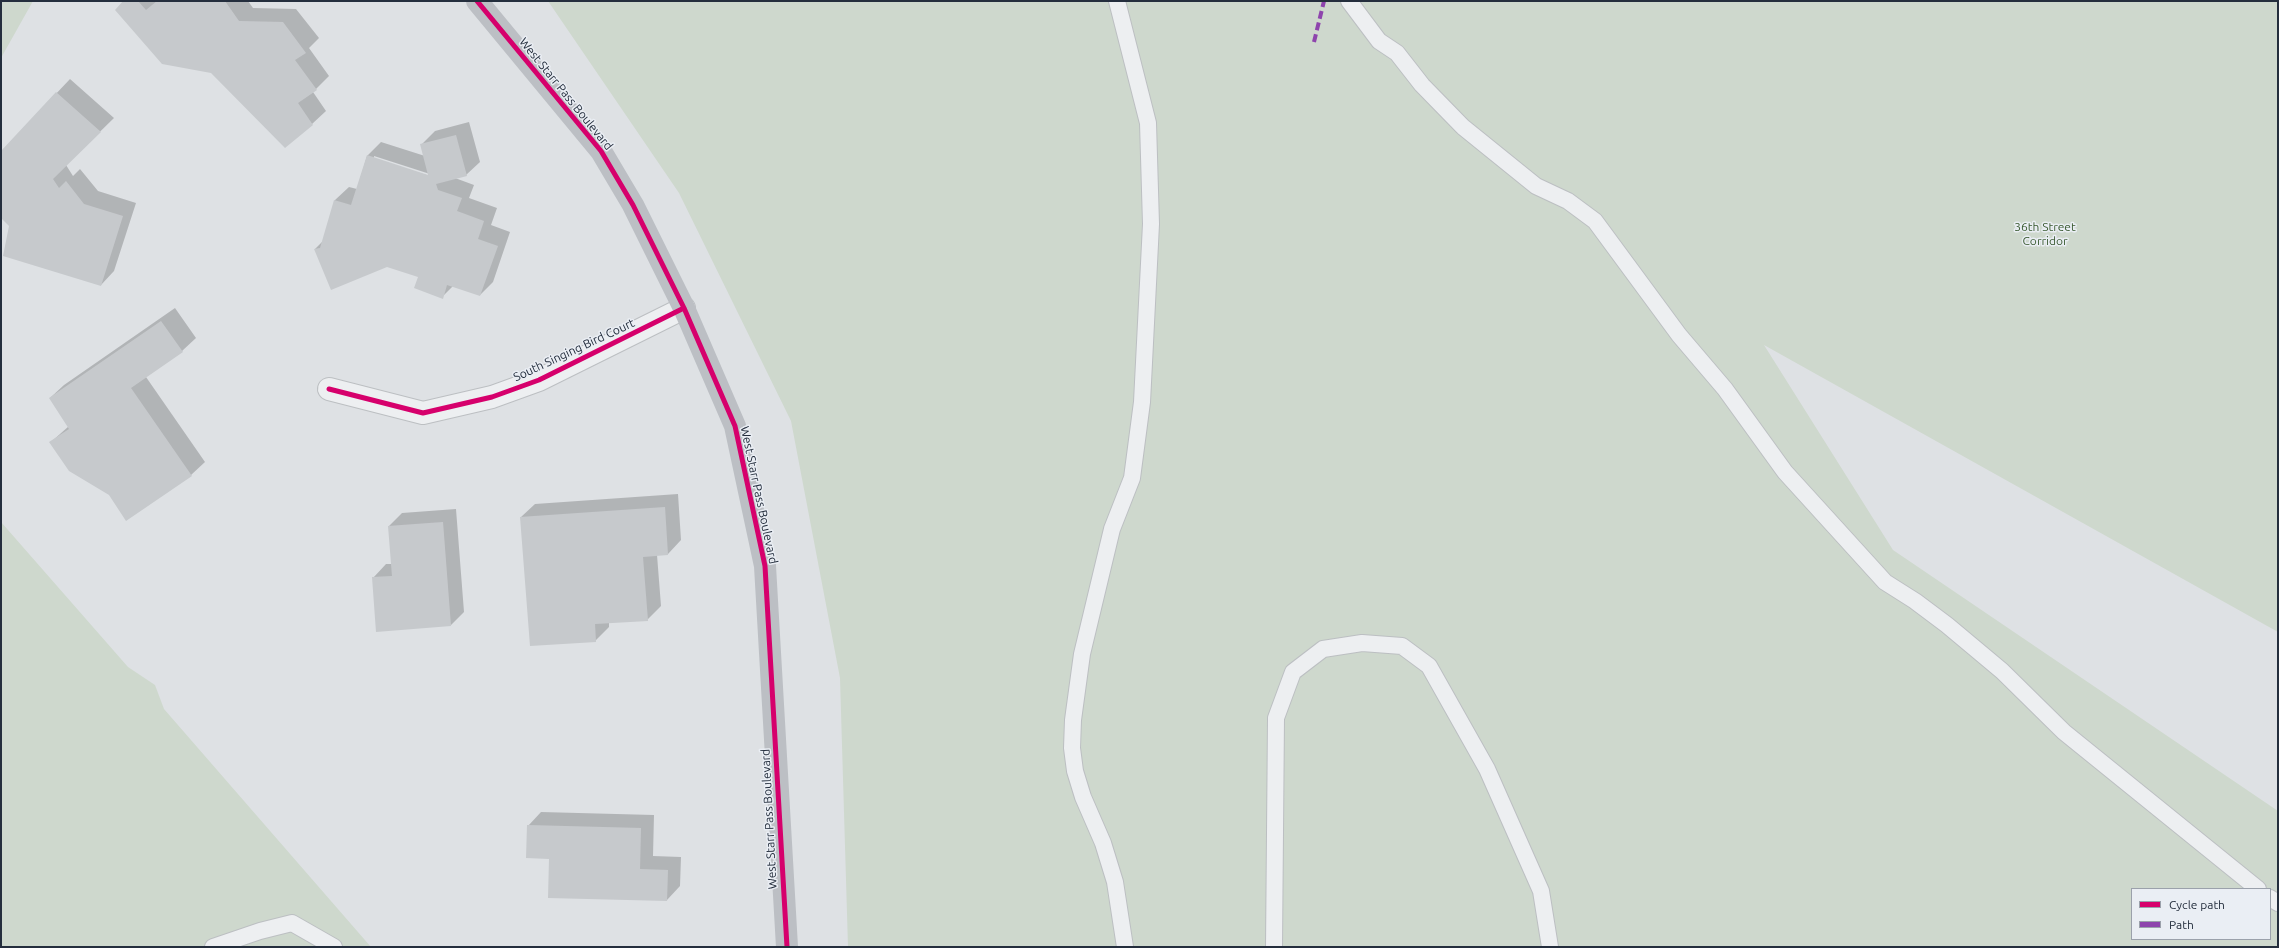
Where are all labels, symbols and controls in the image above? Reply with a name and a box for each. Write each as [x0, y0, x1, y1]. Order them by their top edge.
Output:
street label: West Starr Pass Boulevard [516, 35, 616, 153]
park label: 36th Street Corridor [2014, 220, 2076, 248]
street label: South Singing Bird Court [511, 316, 637, 384]
street label: West Starr Pass Boulevard [737, 425, 781, 565]
street label: West Starr Pass Boulevard [758, 749, 780, 889]
legend [2131, 888, 2271, 940]
text: Cycle path [2169, 898, 2225, 911]
text: Path [2169, 918, 2194, 931]

